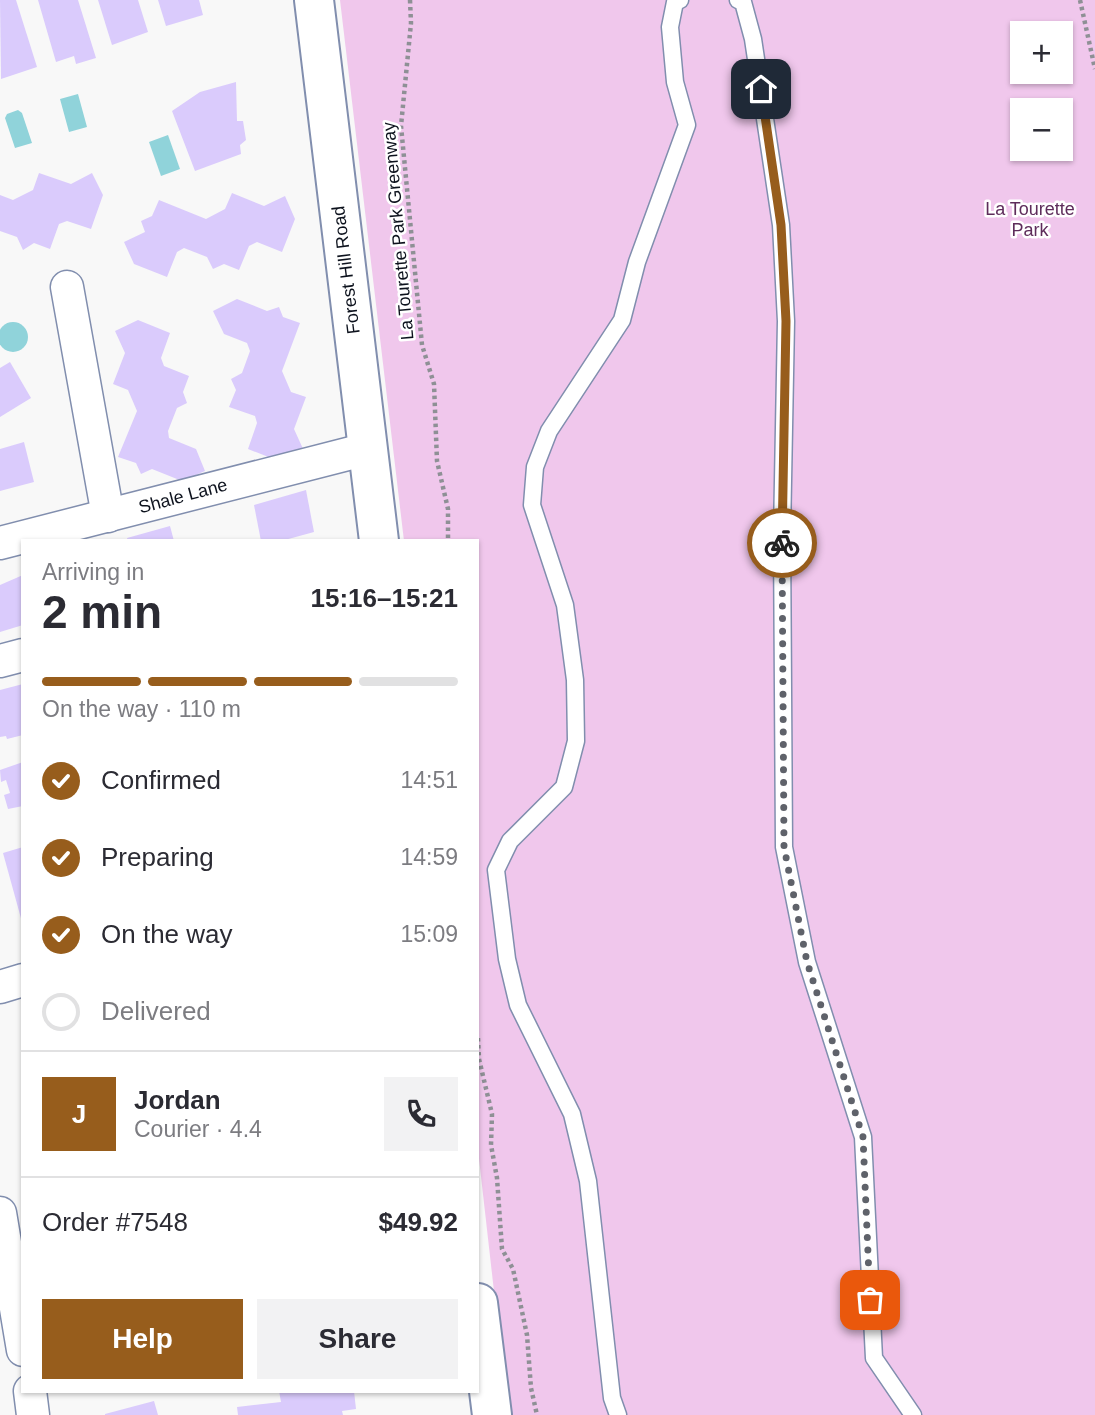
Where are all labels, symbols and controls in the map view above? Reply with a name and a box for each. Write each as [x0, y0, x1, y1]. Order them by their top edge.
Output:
map controls [1010, 21, 1073, 161]
button: + [1010, 21, 1073, 84]
pin [731, 59, 791, 119]
icon: home [742, 70, 780, 108]
button: − [1010, 98, 1073, 161]
street label: La Tourette Park Greenway [379, 121, 417, 341]
park label: La Tourette Park [985, 199, 1075, 240]
street label: Forest Hill Road [328, 205, 364, 335]
street label: Shale Lane [136, 475, 230, 517]
courier [747, 508, 817, 578]
icon: bike [763, 524, 801, 562]
text: Arriving in [42, 559, 144, 585]
text: 15:16–15:21 [311, 583, 458, 613]
text: 2 min [42, 586, 162, 638]
text: On the way · 110 m [42, 696, 241, 722]
icon: check [42, 762, 80, 800]
text: Confirmed [101, 765, 221, 795]
text: 14:51 [400, 767, 458, 793]
icon: check [42, 839, 80, 877]
text: Preparing [101, 842, 214, 872]
text: 14:59 [400, 844, 458, 870]
icon: check [42, 916, 80, 954]
text: On the way [101, 919, 233, 949]
text: 15:09 [400, 921, 458, 947]
text: Delivered [101, 996, 211, 1026]
button: phone [384, 1077, 458, 1151]
text: Jordan [134, 1085, 221, 1115]
text: J [72, 1099, 86, 1129]
text: Courier · 4.4 [134, 1116, 262, 1142]
text: Order #7548 [42, 1207, 188, 1237]
text: $49.92 [378, 1207, 458, 1237]
pin [840, 1270, 900, 1330]
icon: bag [851, 1281, 889, 1319]
button: Help [42, 1299, 243, 1379]
button: Share [257, 1299, 458, 1379]

